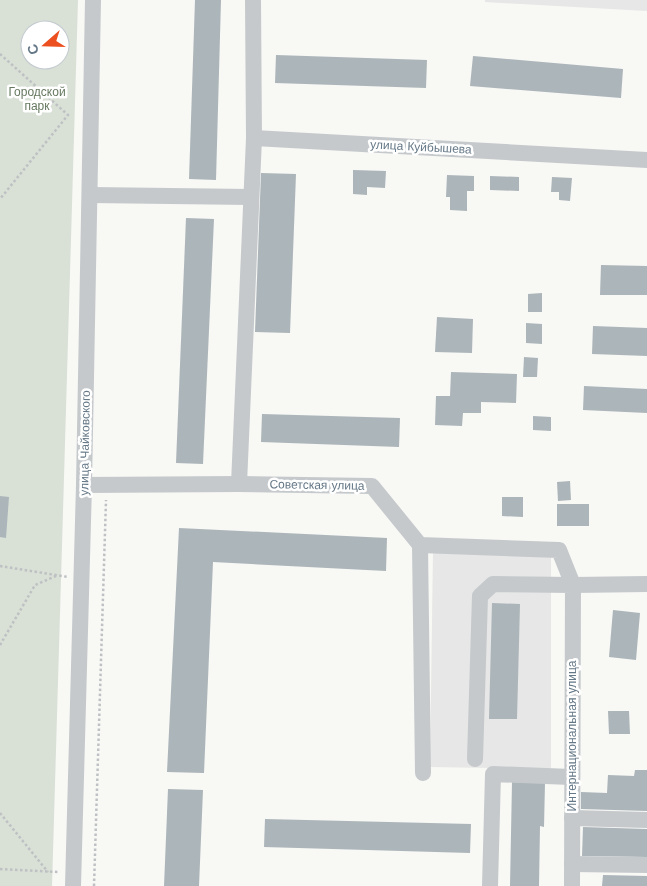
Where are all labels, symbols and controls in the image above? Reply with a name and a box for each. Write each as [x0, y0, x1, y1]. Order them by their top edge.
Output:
north arrow [20, 20, 70, 70]
text: С [24, 42, 42, 57]
park label: Городской парк [8, 85, 66, 113]
street label: улица Куйбышева [370, 137, 472, 157]
street label: улица Чайковского [77, 390, 93, 496]
street label: Советская улица [269, 477, 365, 493]
street label: Интернациональная улица [565, 660, 579, 811]

